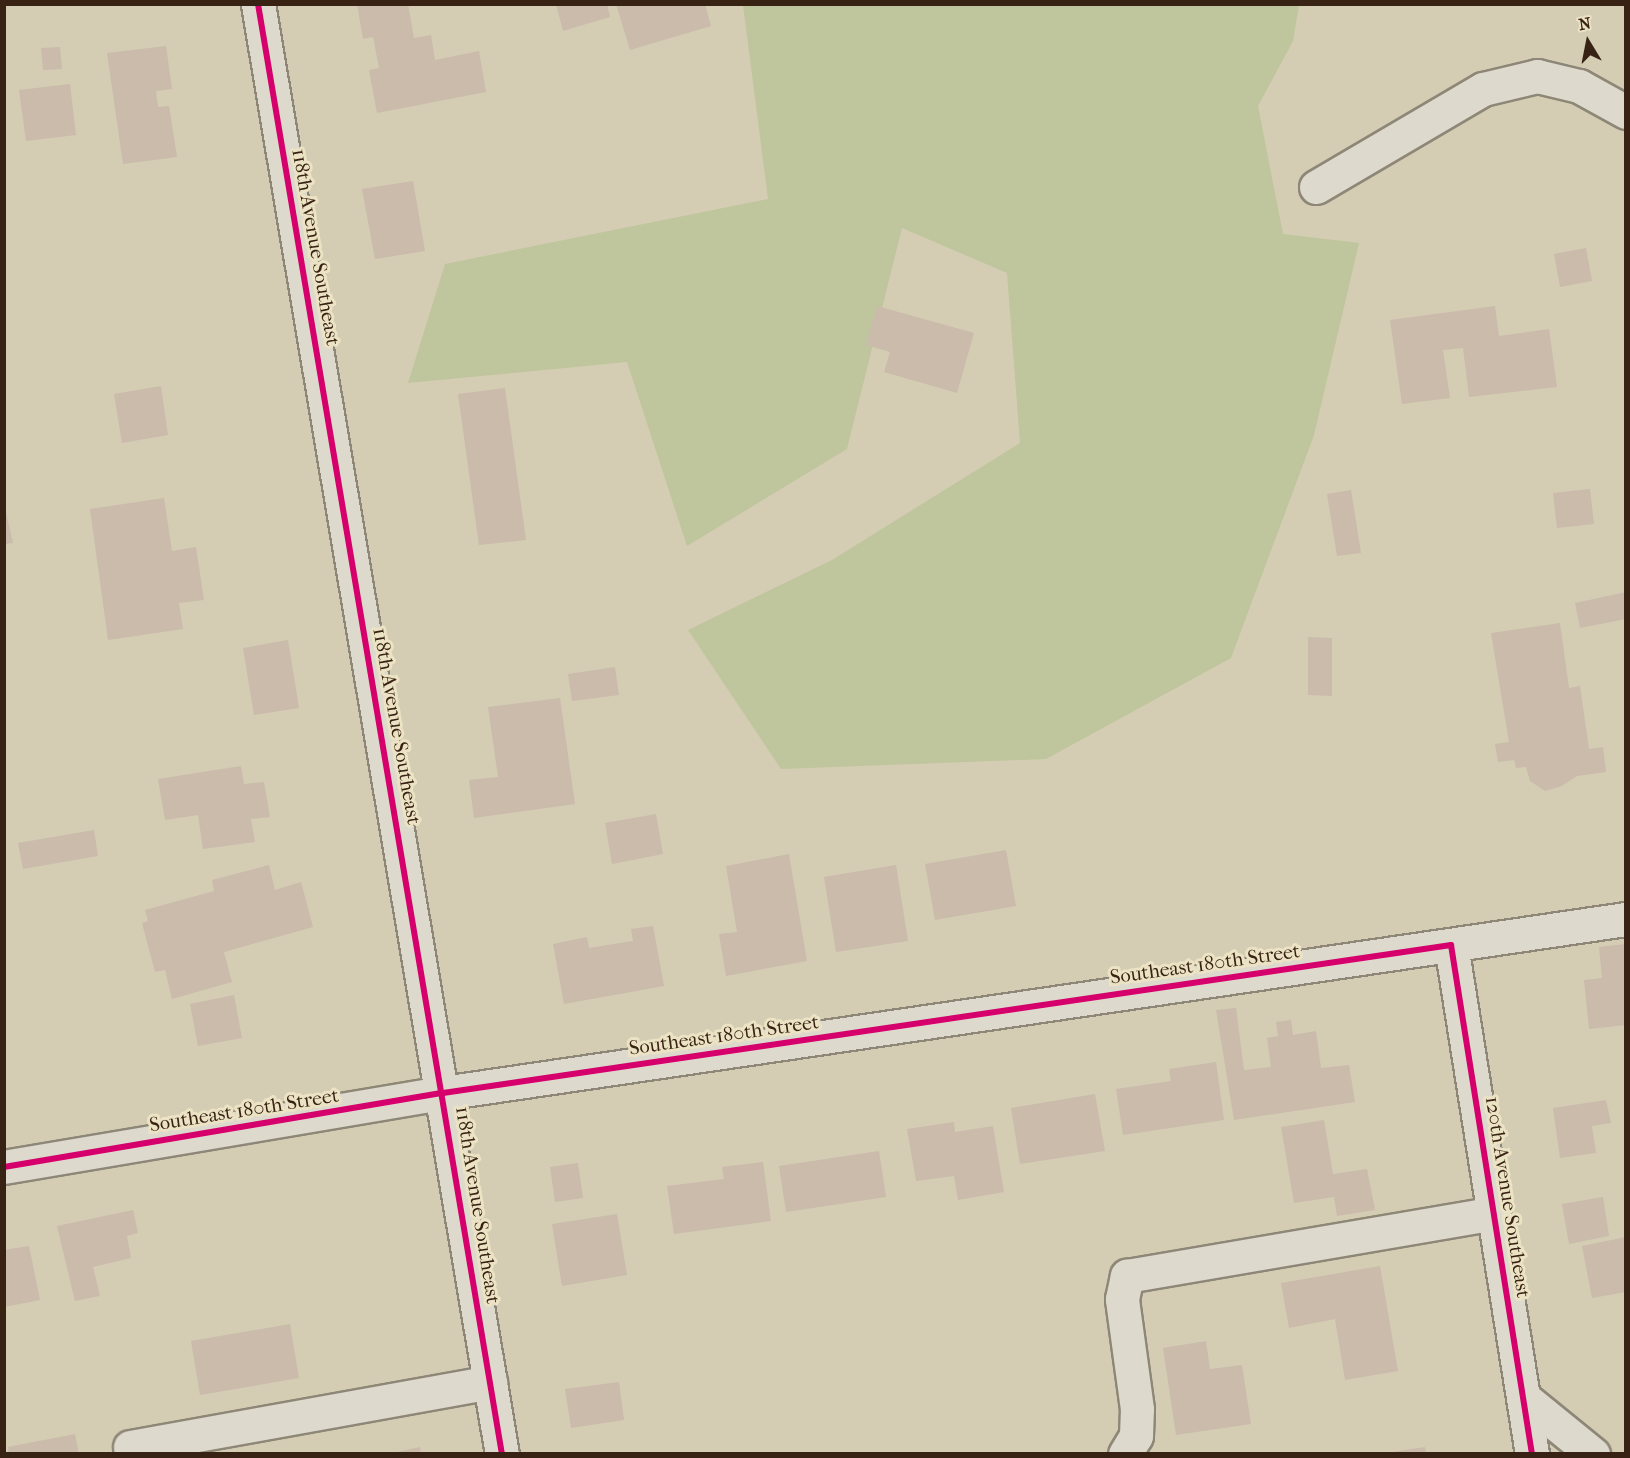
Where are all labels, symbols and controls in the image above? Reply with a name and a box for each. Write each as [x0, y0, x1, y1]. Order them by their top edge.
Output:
north arrow [1558, 12, 1618, 72]
text: N [1577, 13, 1592, 34]
street label: 118th Avenue Southeast [287, 147, 345, 347]
street label: 118th Avenue Southeast [368, 626, 426, 826]
street label: Southeast 180th Street [1109, 939, 1301, 989]
street label: Southeast 180th Street [628, 1010, 820, 1060]
street label: Southeast 180th Street [148, 1083, 340, 1137]
street label: 120th Avenue Southeast [1480, 1095, 1536, 1299]
street label: 118th Avenue Southeast [451, 1105, 505, 1305]

